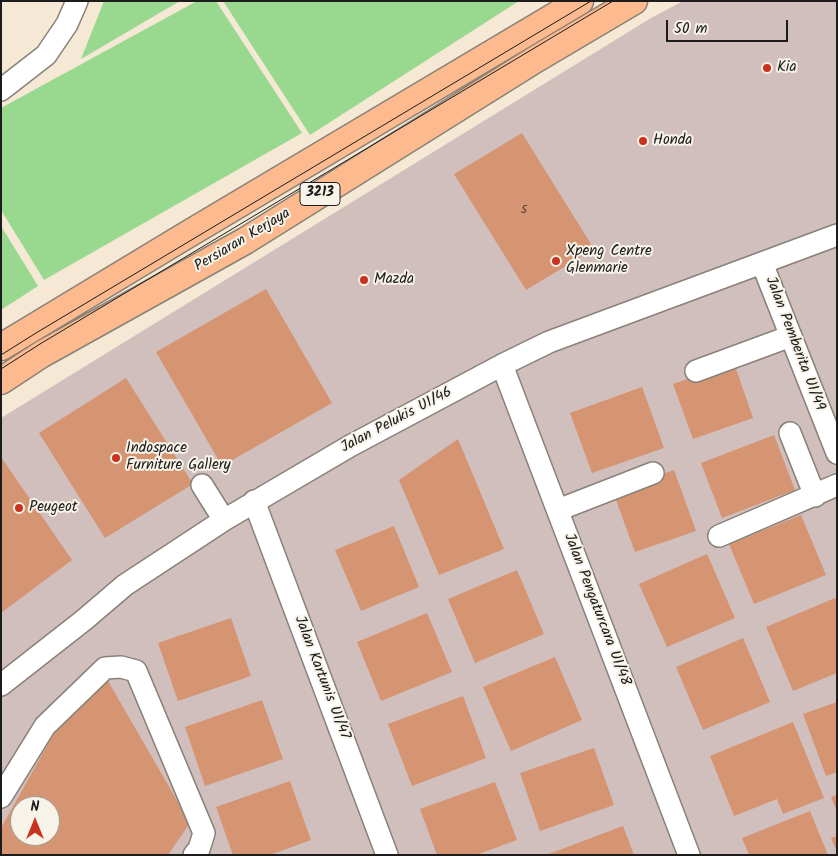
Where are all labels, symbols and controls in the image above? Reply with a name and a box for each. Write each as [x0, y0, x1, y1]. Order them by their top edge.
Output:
scale bar [668, 10, 790, 42]
text: 50 m [674, 17, 708, 41]
place label: Kia [777, 59, 796, 77]
marker: Kia [761, 62, 773, 74]
place label: Honda [653, 132, 692, 150]
marker: Honda [637, 135, 649, 147]
road number: 3213 [300, 182, 340, 205]
house number: 5 [521, 204, 527, 218]
street label: Persiaran Kerjaya [192, 205, 294, 277]
place label: Xpeng Centre Glenmarie [566, 243, 652, 278]
marker: Xpeng Centre Glenmarie [550, 255, 562, 267]
place label: Mazda [374, 271, 414, 289]
marker: Mazda [358, 274, 370, 286]
street label: Jalan Pemberita U1/49 [760, 274, 828, 414]
street label: Jalan Pelukis U1/46 [338, 384, 456, 458]
place label: Indospace Furniture Gallery [126, 440, 231, 475]
marker: Indospace Furniture Gallery [110, 452, 122, 464]
place label: Peugeot [29, 499, 78, 517]
marker: Peugeot [13, 502, 25, 514]
street label: Jalan Pengaturcara U1/48 [559, 531, 633, 689]
street label: Jalan Kartunis U1/47 [289, 614, 353, 742]
north arrow [10, 796, 60, 846]
text: N [31, 796, 39, 818]

